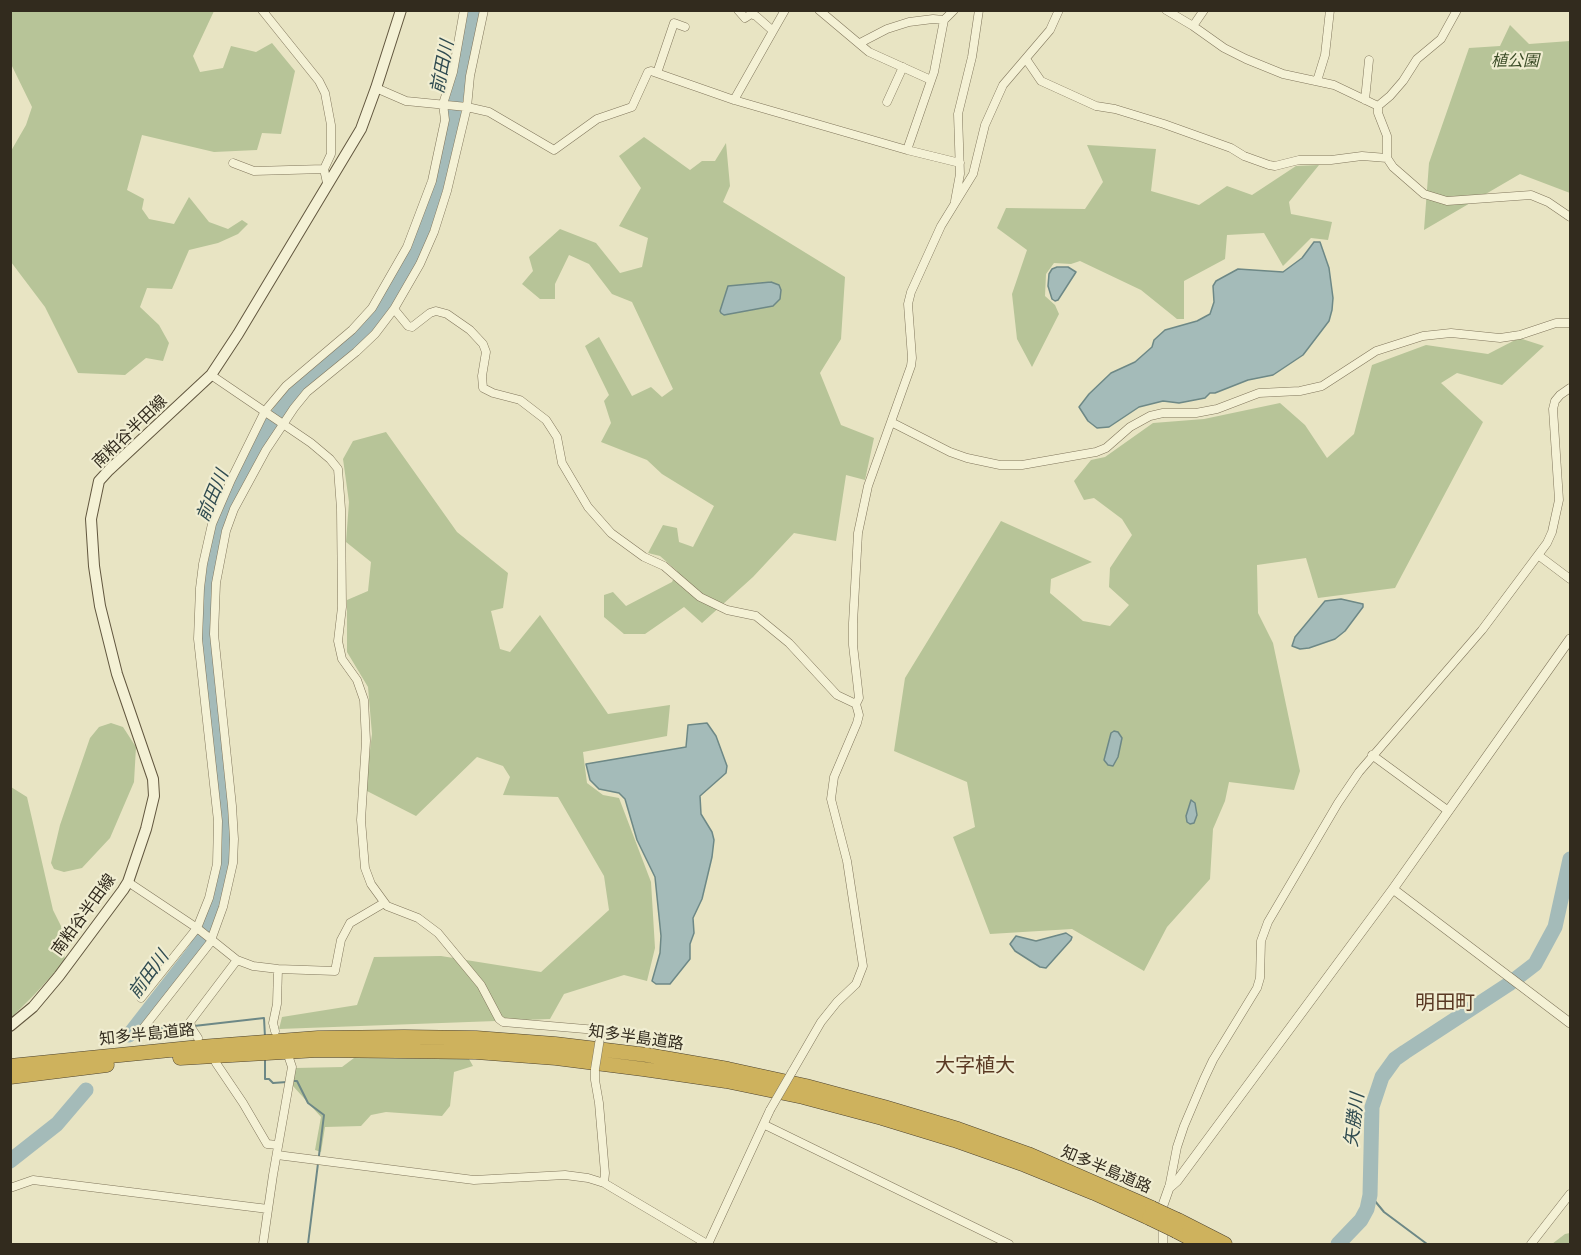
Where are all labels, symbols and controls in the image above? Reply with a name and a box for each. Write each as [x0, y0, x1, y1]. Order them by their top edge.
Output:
water label: 前田川 [427, 38, 459, 96]
park label: 植公園 [1491, 51, 1539, 71]
street label: 南粕谷半田線 [89, 392, 171, 472]
water label: 前田川 [193, 467, 233, 525]
street label: 南粕谷半田線 [48, 871, 120, 959]
water label: 前田川 [124, 947, 174, 1003]
district label: 明田町 [1415, 991, 1475, 1015]
street label: 知多半島道路 [98, 1020, 196, 1050]
street label: 知多半島道路 [587, 1022, 685, 1054]
district label: 大字植大 [935, 1054, 1015, 1078]
water label: 矢勝川 [1341, 1092, 1369, 1148]
street label: 知多半島道路 [1058, 1142, 1154, 1198]

